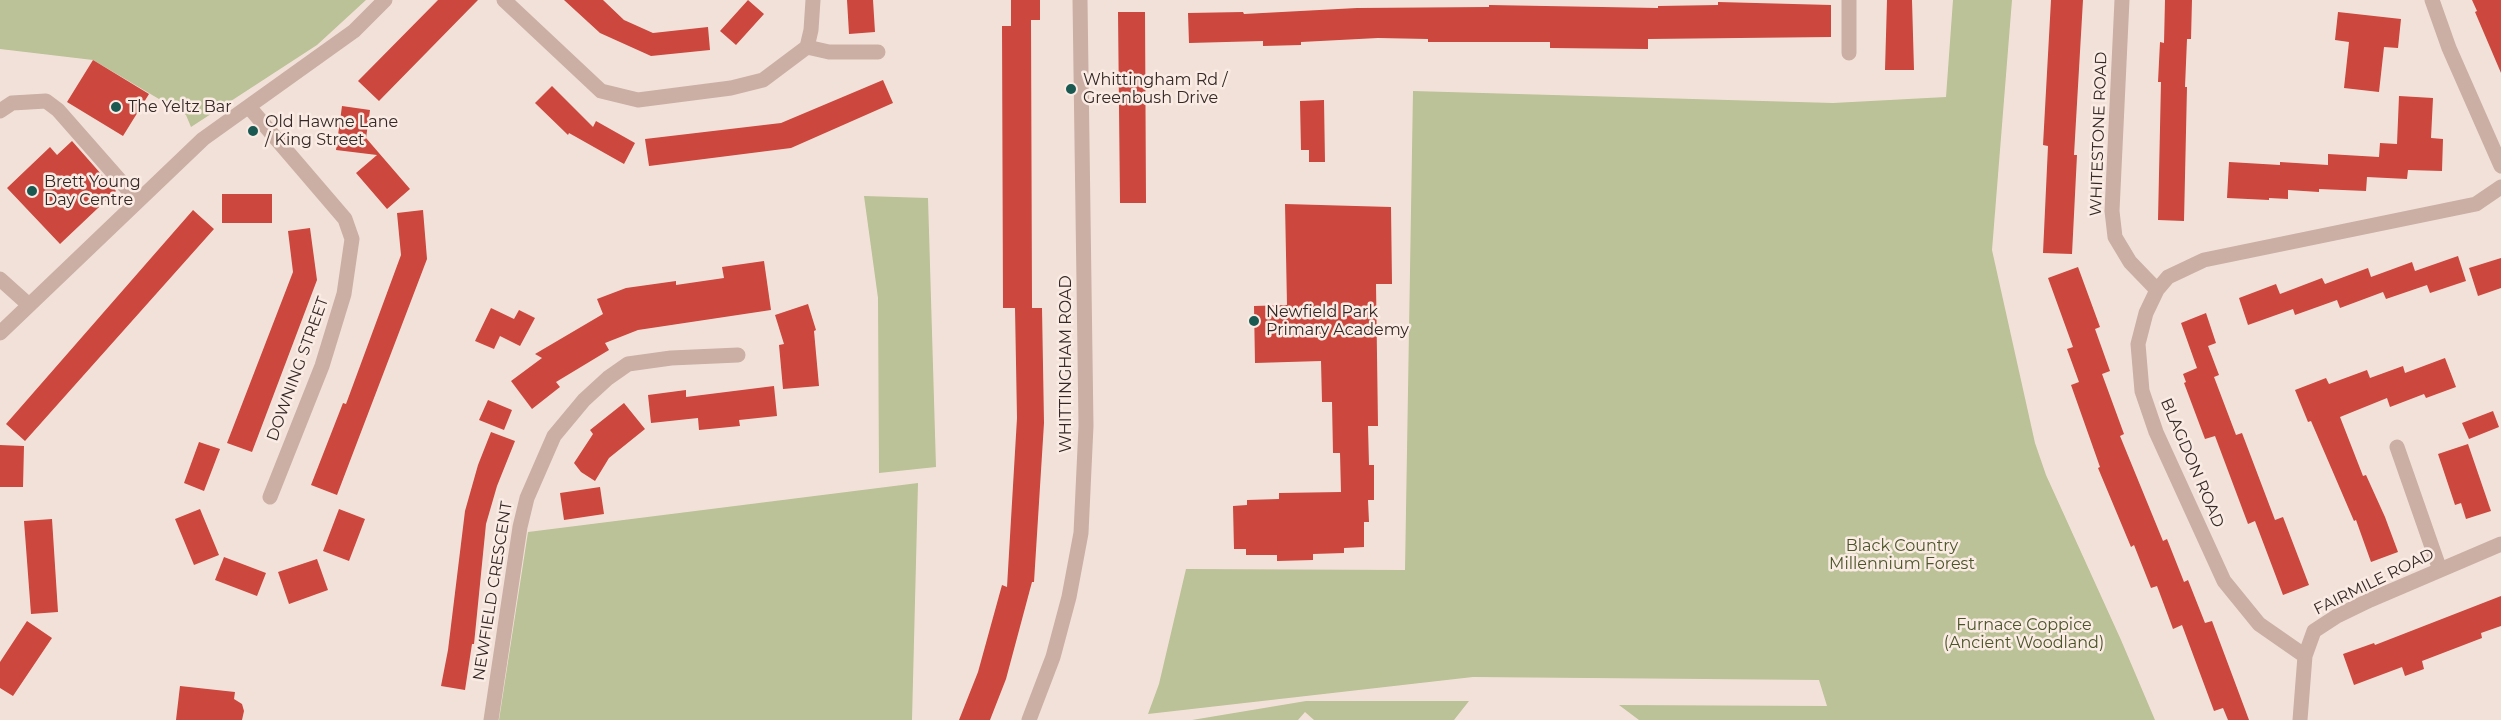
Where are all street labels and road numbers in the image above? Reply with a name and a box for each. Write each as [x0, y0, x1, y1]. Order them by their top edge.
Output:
street label: WHITESTONE ROAD [2087, 51, 2111, 217]
street label: WHITTINGHAM ROAD [1056, 275, 1076, 453]
street label: DOWNING STREET [263, 294, 333, 444]
street label: BLAGDON ROAD [2156, 395, 2228, 531]
street label: NEWFIELD CRESCENT [469, 500, 517, 682]
street label: FAIRMILE ROAD [2311, 545, 2437, 619]

